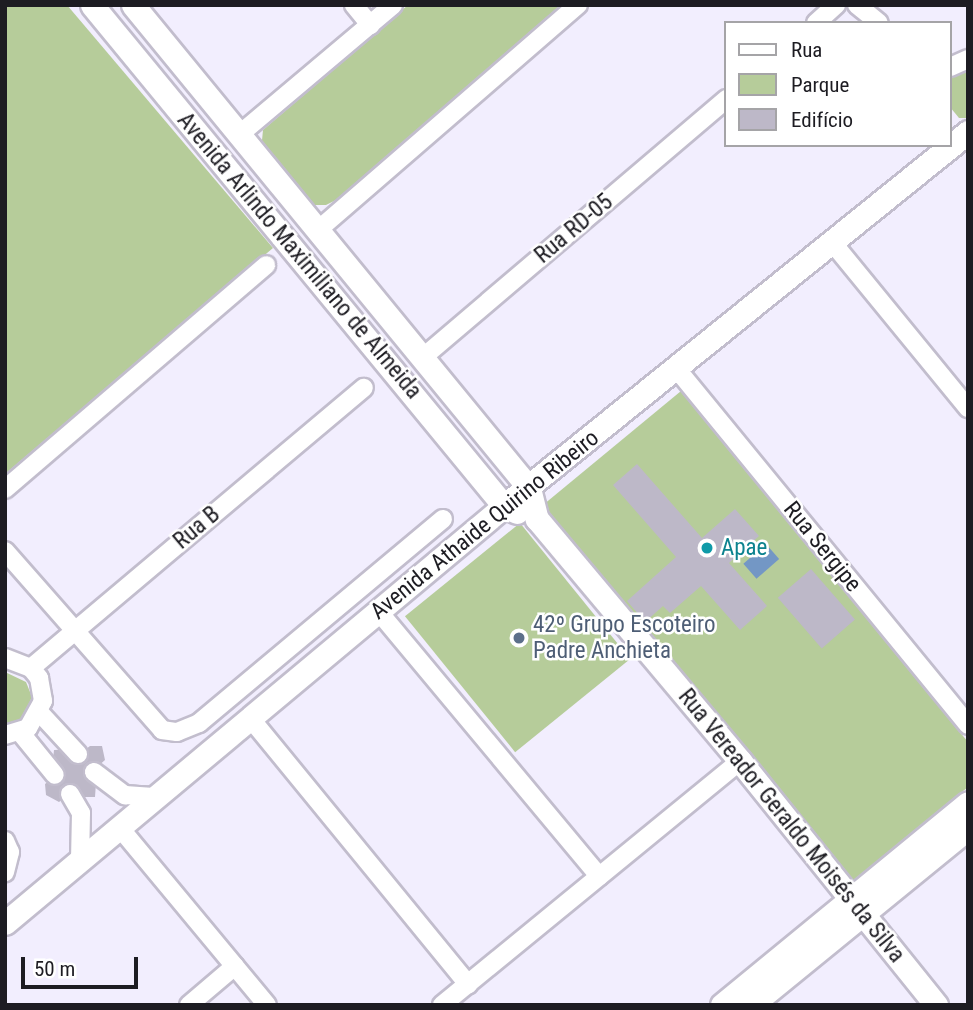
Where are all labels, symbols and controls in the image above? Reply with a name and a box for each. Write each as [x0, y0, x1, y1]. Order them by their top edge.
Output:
legend [724, 21, 952, 147]
text: Rua [791, 38, 822, 62]
text: Parque [791, 73, 849, 97]
street label: Avenida Arlindo Maximiliano de Almeida [171, 107, 427, 405]
text: Edifício [791, 108, 853, 132]
street label: Rua RD-05 [529, 188, 619, 270]
street label: Avenida Athaide Quirino Ribeiro [365, 424, 605, 626]
street label: Rua Sergipe [777, 496, 867, 598]
street label: Rua B [168, 501, 226, 555]
place label: Apae [721, 534, 767, 562]
marker: Apae [699, 540, 715, 556]
place label: 42º Grupo Escoteiro Padre Anchieta [533, 611, 715, 665]
marker: 42º Grupo Escoteiro Padre Anchieta [511, 630, 527, 646]
street label: Rua Vereador Geraldo Moisés da Silva [672, 684, 910, 968]
scale bar [24, 944, 142, 988]
text: 50 m [34, 957, 75, 981]

